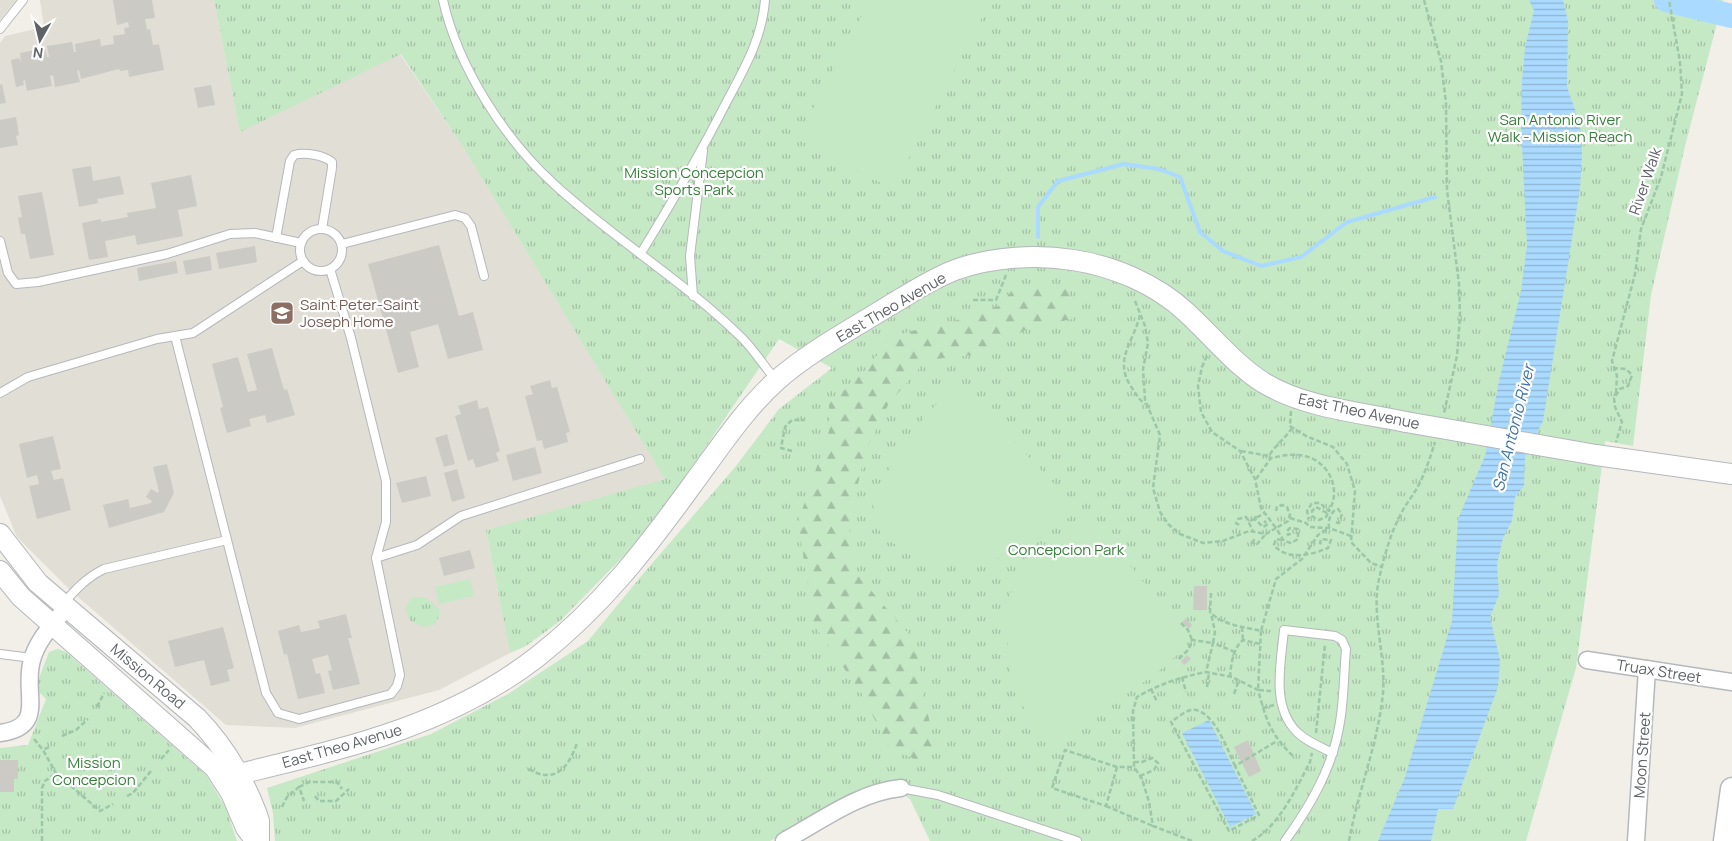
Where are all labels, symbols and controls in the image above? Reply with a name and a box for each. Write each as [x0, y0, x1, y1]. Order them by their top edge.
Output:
north arrow [15, 15, 65, 65]
text: N [32, 43, 44, 63]
park label: San Antonio River Walk - Mission Reach [1488, 109, 1632, 147]
street label: River Walk [1624, 144, 1667, 218]
park label: Mission Concepcion Sports Park [624, 162, 764, 200]
street label: East Theo Avenue [832, 267, 950, 347]
place label: Saint Peter-Saint Joseph Home [300, 294, 419, 332]
school or university icon: Saint Peter-Saint Joseph Home [269, 300, 295, 326]
water label: San Antonio River [1487, 360, 1540, 493]
street label: East Theo Avenue [1296, 388, 1422, 434]
park label: Concepcion Park [1008, 539, 1125, 560]
street label: Mission Road [106, 638, 190, 714]
street label: Truax Street [1615, 654, 1703, 688]
street label: Moon Street [1629, 711, 1655, 799]
street label: East Theo Avenue [280, 719, 405, 773]
park label: Mission Concepcion [52, 752, 136, 790]

